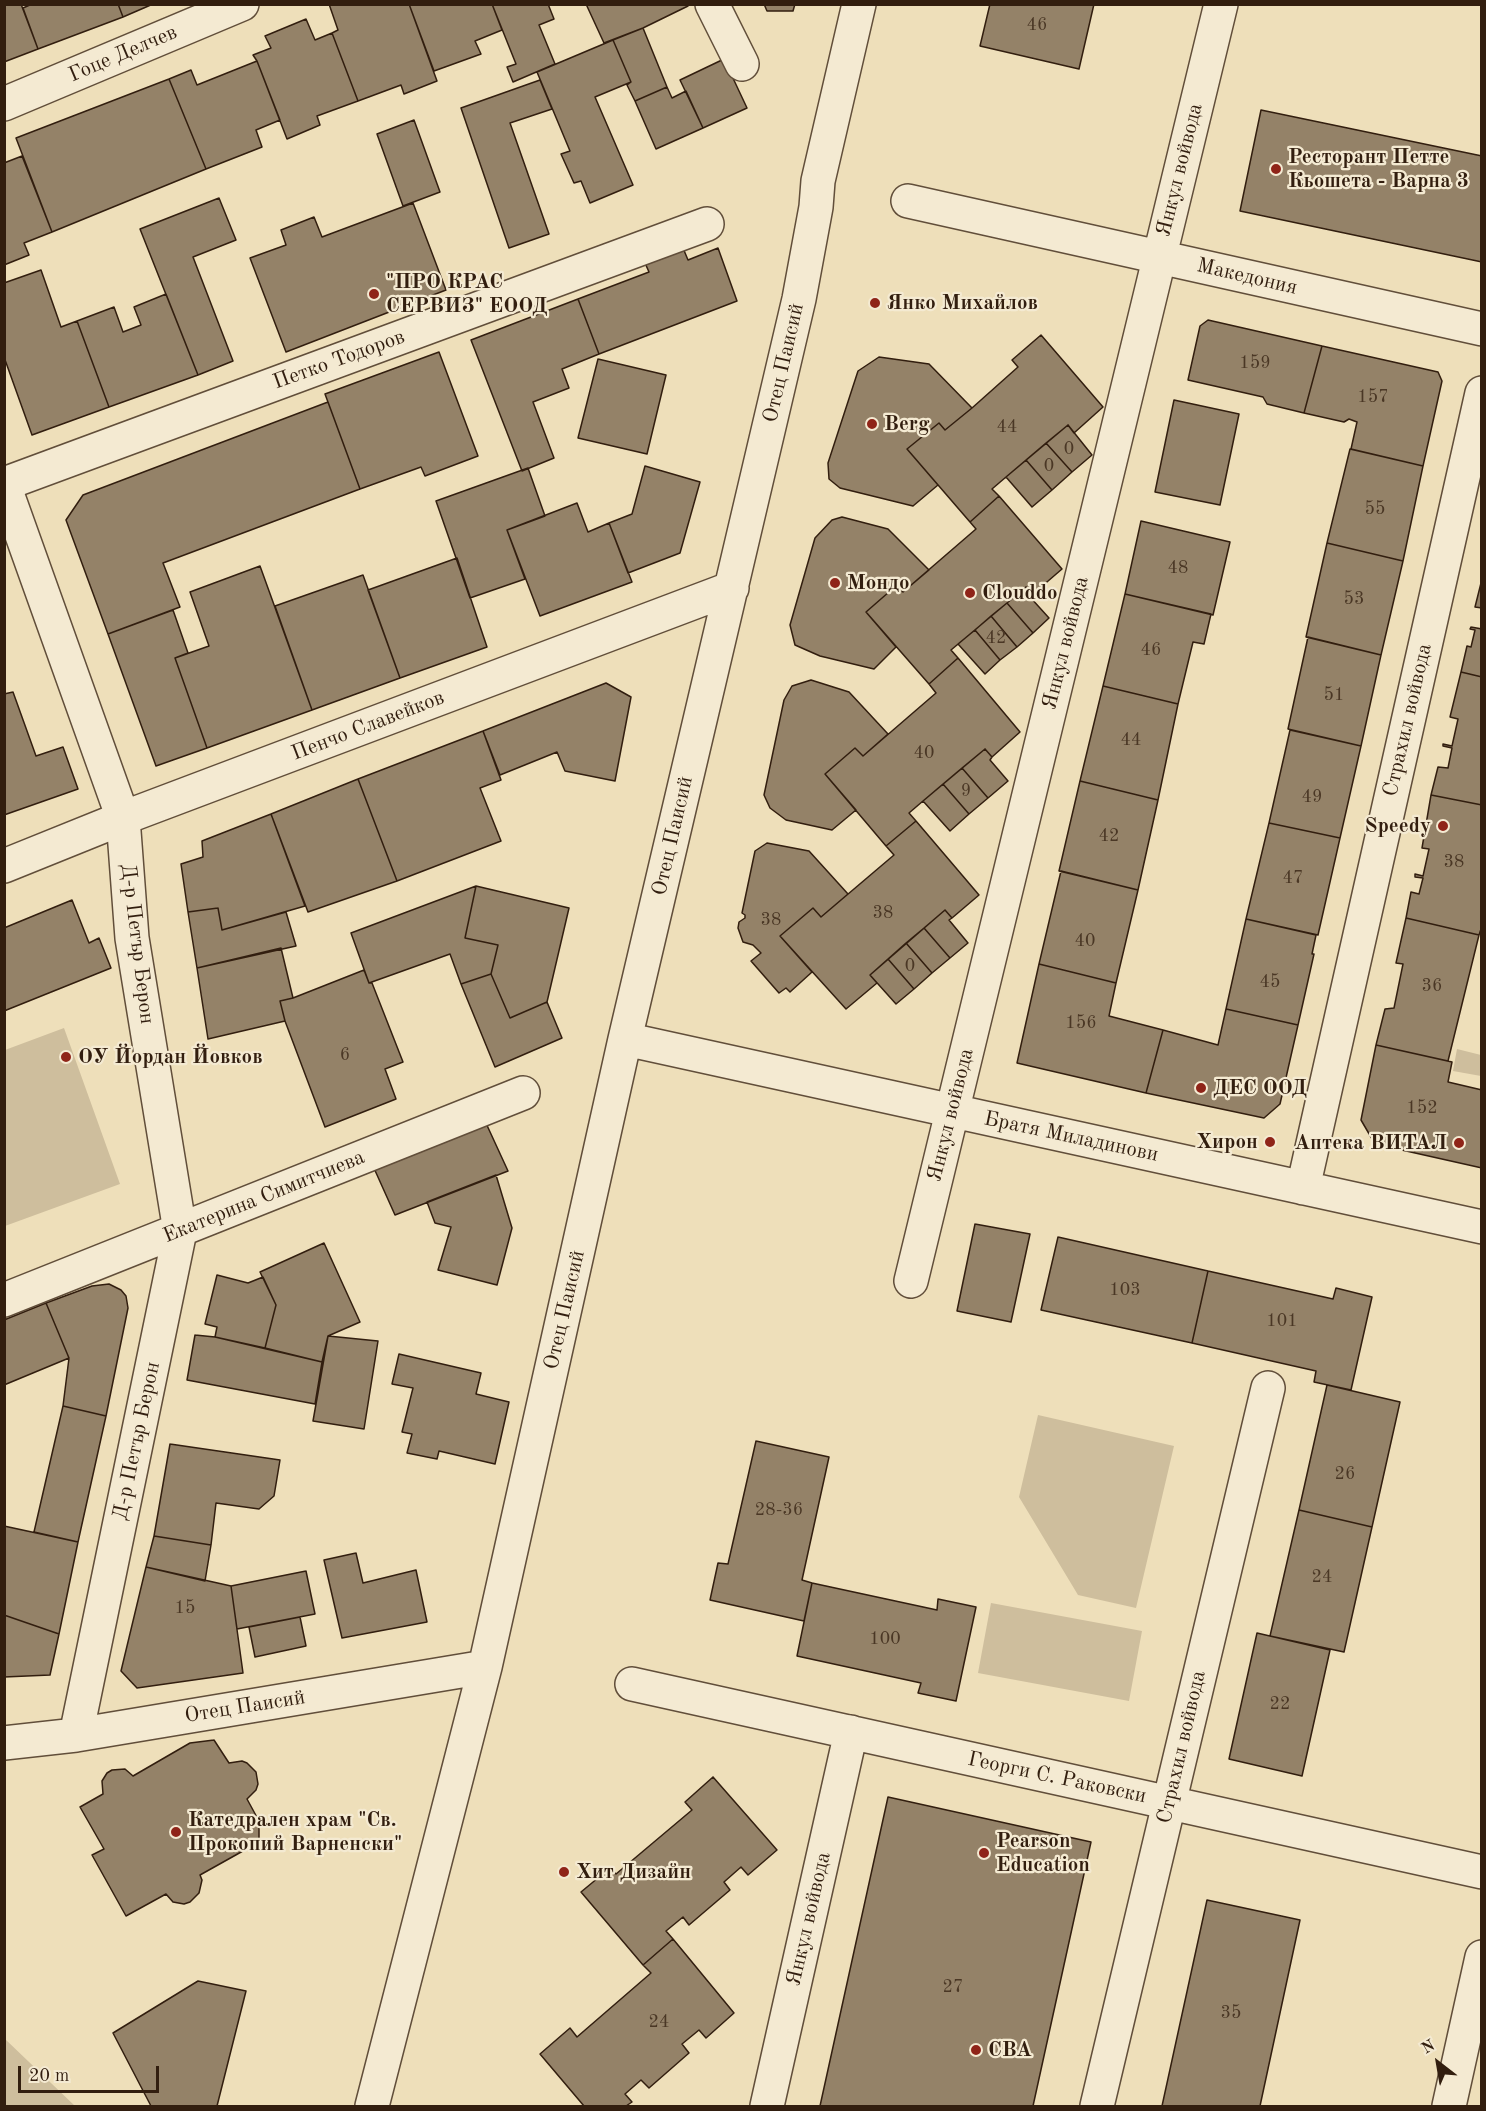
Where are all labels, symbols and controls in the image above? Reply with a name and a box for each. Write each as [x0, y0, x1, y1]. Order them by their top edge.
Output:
house number: 46 [1027, 14, 1047, 36]
street label: Гоце Делчев [65, 20, 181, 88]
street label: Янкул войвода [1151, 101, 1209, 239]
place label: Ресторант Петте Кьошета - Варна 3 [1288, 144, 1469, 194]
marker: Ресторант Петте Кьошета - Варна 3 [1269, 162, 1283, 176]
street label: Македония [1194, 253, 1300, 301]
place label: "ПРО КРАС СЕРВИЗ" ЕООД [386, 269, 547, 319]
marker: "ПРО КРАС СЕРВИЗ" ЕООД [367, 287, 381, 301]
place label: Янко Михайлов [887, 290, 1038, 316]
marker: Янко Михайлов [868, 296, 882, 310]
street label: Отец Паисий [758, 301, 810, 425]
street label: Петко Тодоров [270, 324, 408, 396]
house number: 159 [1239, 352, 1271, 374]
house number: 157 [1357, 386, 1389, 408]
place label: Berg [884, 411, 930, 437]
house number: 44 [997, 416, 1017, 438]
marker: Berg [865, 417, 879, 431]
house number: 0 [1064, 438, 1074, 460]
house number: 0 [1044, 455, 1054, 477]
house number: 55 [1365, 498, 1385, 520]
house number: 48 [1168, 557, 1188, 579]
place label: Мондо [847, 570, 910, 596]
street label: Янкул войвода [1037, 574, 1095, 712]
marker: Мондо [828, 576, 842, 590]
place label: Clouddo [982, 580, 1058, 606]
marker: Clouddo [963, 586, 977, 600]
house number: 53 [1344, 588, 1364, 610]
house number: 42 [986, 627, 1006, 649]
house number: 46 [1141, 639, 1161, 661]
street label: Страхил войвода [1378, 641, 1438, 799]
house number: 51 [1324, 684, 1344, 706]
street label: Пенчо Славейков [288, 685, 448, 767]
house number: 44 [1121, 729, 1141, 751]
house number: 40 [914, 742, 934, 764]
street label: Отец Паисий [647, 774, 699, 898]
house number: 9 [961, 780, 971, 802]
house number: 49 [1302, 786, 1322, 808]
place label: Speedy [1364, 813, 1431, 839]
marker: Speedy [1436, 819, 1450, 833]
house number: 42 [1099, 825, 1119, 847]
house number: 38 [1444, 851, 1464, 873]
street label: Д-р Петър Берон [115, 862, 159, 1026]
house number: 47 [1283, 867, 1303, 889]
house number: 38 [873, 902, 893, 924]
house number: 38 [761, 909, 781, 931]
house number: 40 [1075, 930, 1095, 952]
house number: 0 [905, 955, 915, 977]
house number: 45 [1260, 971, 1280, 993]
house number: 36 [1422, 975, 1442, 997]
house number: 156 [1065, 1012, 1097, 1034]
place label: ОУ Йордан Йовков [78, 1044, 263, 1070]
house number: 6 [340, 1044, 350, 1066]
street label: Янкул войвода [922, 1046, 980, 1184]
marker: ОУ Йордан Йовков [59, 1050, 73, 1064]
place label: ДЕС ООД [1213, 1075, 1307, 1101]
marker: ДЕС ООД [1194, 1081, 1208, 1095]
house number: 152 [1406, 1097, 1438, 1119]
street label: Братя Миладинови [982, 1106, 1160, 1168]
place label: Хирон [1196, 1129, 1258, 1155]
place label: Аптека ВИТАЛ [1294, 1130, 1447, 1156]
marker: Хирон [1263, 1135, 1277, 1149]
marker: Аптека ВИТАЛ [1452, 1136, 1466, 1150]
street label: Екатерина Симитчиева [159, 1145, 369, 1249]
street label: Отец Паисий [539, 1248, 591, 1372]
house number: 103 [1109, 1279, 1141, 1301]
house number: 101 [1266, 1310, 1298, 1332]
street label: Д-р Петър Берон [108, 1359, 166, 1523]
house number: 26 [1335, 1463, 1355, 1485]
house number: 28-36 [755, 1499, 803, 1521]
house number: 24 [1312, 1566, 1332, 1588]
house number: 15 [175, 1597, 195, 1619]
house number: 100 [869, 1628, 901, 1650]
street label: Страхил войвода [1152, 1668, 1212, 1826]
street label: Отец Паисий [183, 1685, 307, 1729]
house number: 22 [1270, 1693, 1290, 1715]
street label: Георги С. Раковски [965, 1747, 1149, 1809]
place label: Катедрален храм "Св. Прокопий Варненски" [188, 1807, 402, 1857]
marker: Катедрален храм "Св. Прокопий Варненски" [169, 1825, 183, 1839]
place label: Pearson Education [996, 1828, 1090, 1878]
marker: Pearson Education [977, 1846, 991, 1860]
street label: Янкул войвода [781, 1850, 837, 1988]
place label: Хит Дизайн [576, 1859, 691, 1885]
marker: Хит Дизайн [557, 1865, 571, 1879]
house number: 27 [943, 1976, 963, 1998]
house number: 35 [1221, 2002, 1241, 2024]
house number: 24 [649, 2011, 669, 2033]
north arrow [1408, 2033, 1468, 2093]
place label: CBA [988, 2037, 1032, 2063]
text: N [1419, 2038, 1438, 2058]
marker: CBA [969, 2043, 983, 2057]
scale bar [21, 2054, 162, 2092]
text: 20 m [29, 2067, 69, 2085]

